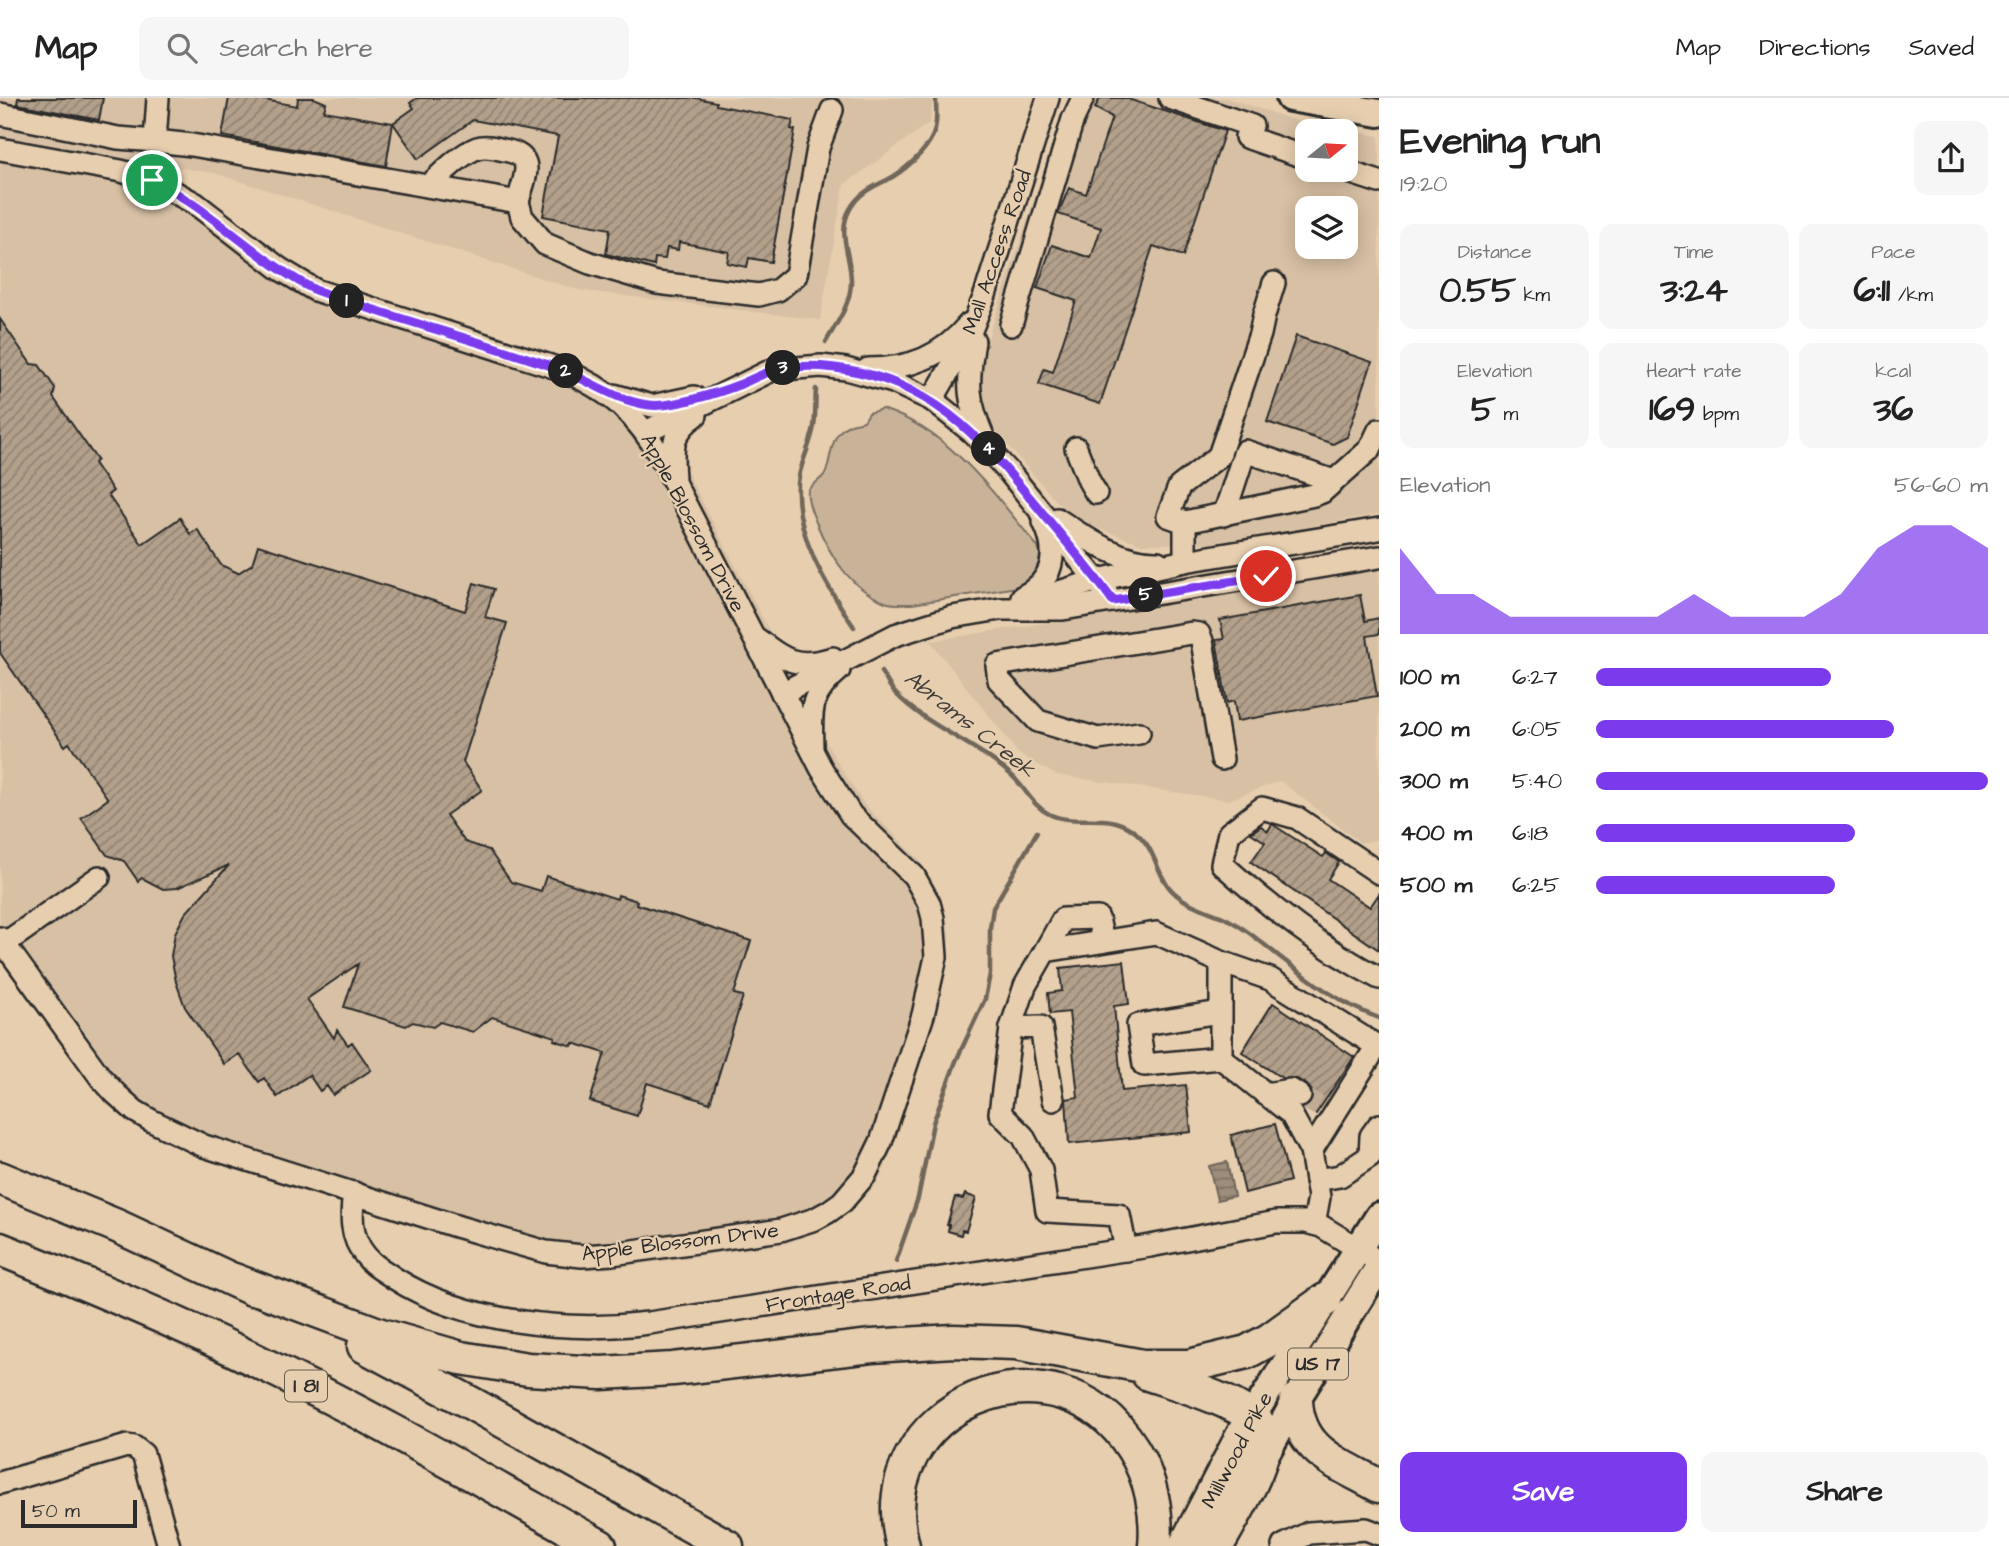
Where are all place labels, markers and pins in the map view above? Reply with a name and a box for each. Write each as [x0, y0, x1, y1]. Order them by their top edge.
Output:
pin [122, 150, 182, 210]
pin: 1 [330, 284, 364, 318]
pin: 3 [766, 350, 800, 386]
pin: 2 [548, 354, 584, 388]
pin: 4 [972, 432, 1006, 466]
pin [1236, 546, 1296, 606]
pin: 5 [1128, 578, 1164, 612]

